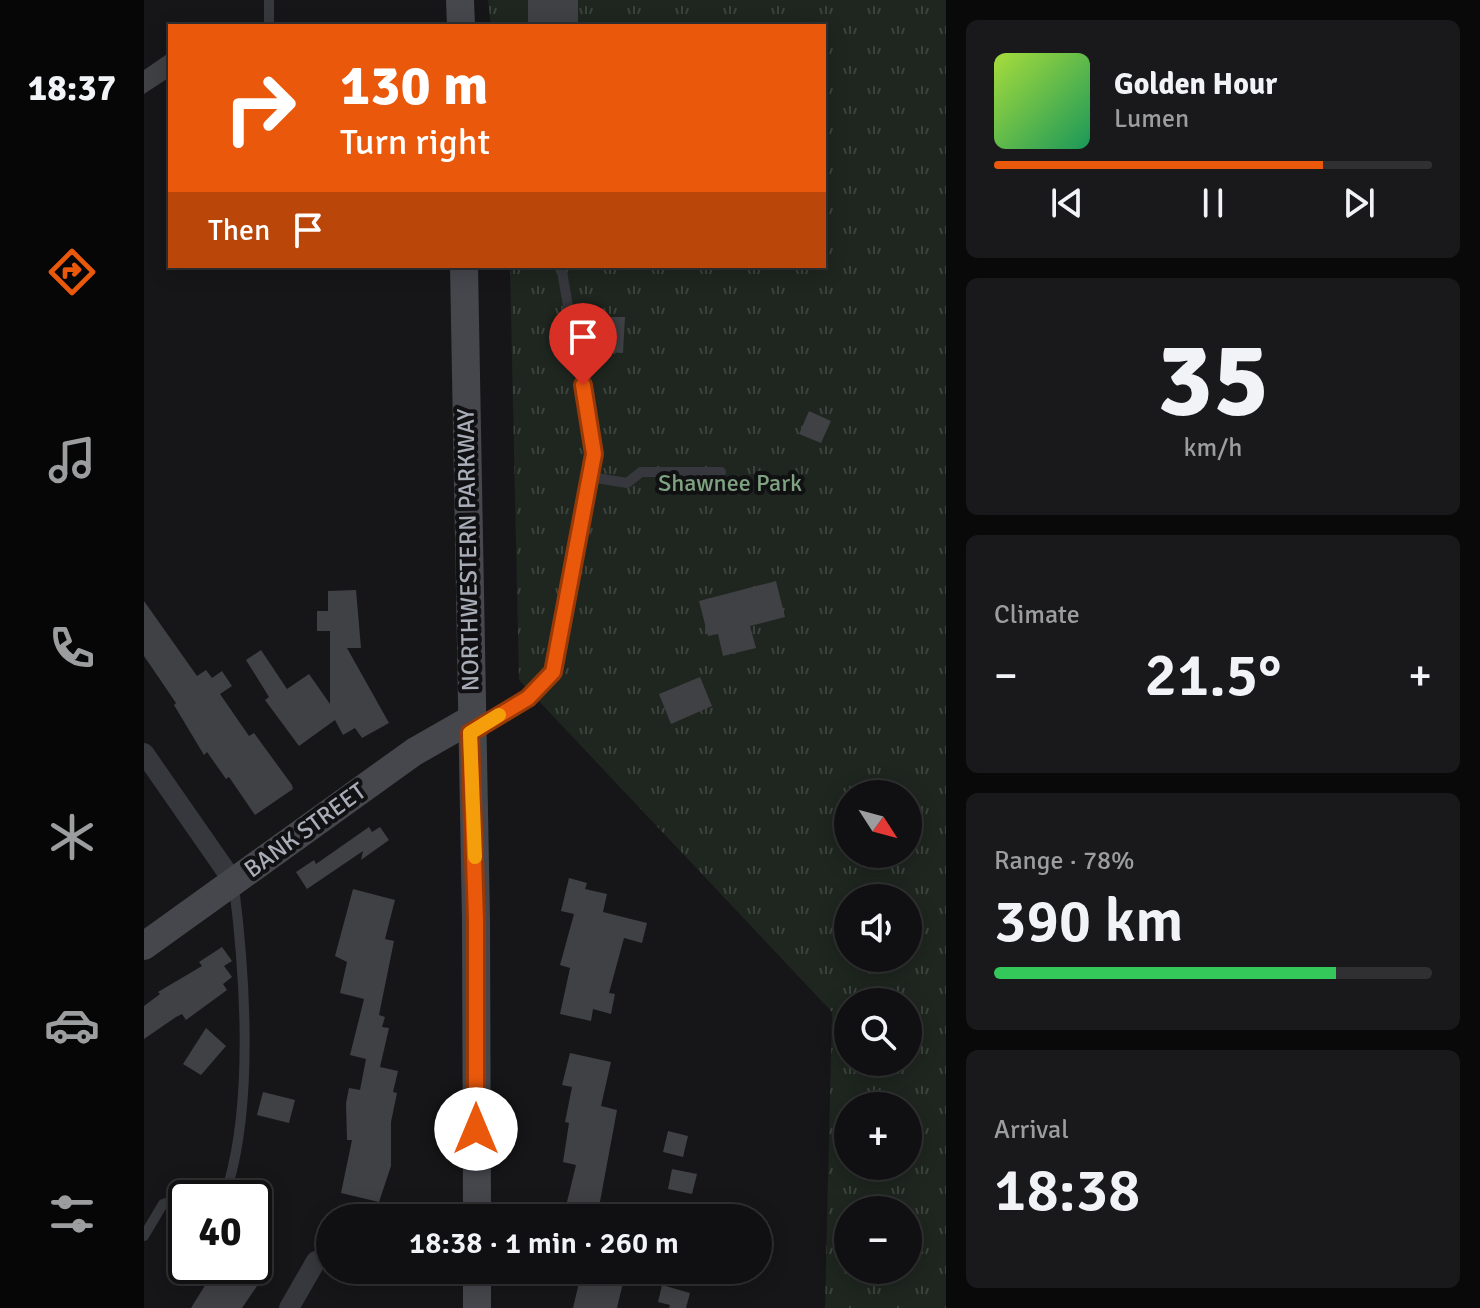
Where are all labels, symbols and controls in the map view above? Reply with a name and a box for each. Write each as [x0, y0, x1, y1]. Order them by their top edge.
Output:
text: 130 m [340, 51, 488, 120]
icon: right [208, 56, 312, 160]
text: 18:37 [28, 66, 116, 111]
text: Golden Hour [1114, 66, 1277, 103]
text: Lumen [1114, 103, 1189, 135]
text: Turn right [340, 120, 490, 165]
icon: previous [1045, 181, 1089, 225]
icon: pause [1191, 181, 1235, 225]
icon: next [1337, 181, 1381, 225]
icon: arrive [286, 208, 330, 252]
text: Then [208, 212, 270, 249]
icon: directions [44, 244, 100, 300]
pin [549, 303, 617, 385]
icon: arrive [561, 315, 605, 359]
text: 35 [1157, 316, 1269, 444]
street label: NORTHWESTERN PARKWAY [451, 408, 485, 692]
icon: music [44, 432, 100, 488]
text: km/h [1184, 432, 1242, 464]
park label: Shawnee Park [658, 468, 802, 498]
text: Climate [994, 599, 1080, 631]
icon: phone [44, 620, 100, 676]
text: 21.5° [1145, 639, 1281, 713]
text: − [994, 649, 1018, 703]
text: + [1408, 649, 1432, 703]
street label: BANK STREET [238, 776, 372, 884]
north arrow [834, 780, 922, 868]
map controls [834, 780, 922, 1284]
icon: climate [44, 809, 100, 865]
text: Range · 78% [994, 845, 1135, 877]
button: sound [834, 884, 922, 972]
text: 390 km [994, 885, 1183, 959]
button: search [834, 988, 922, 1076]
icon: car [44, 997, 100, 1053]
position arrow [434, 1087, 518, 1171]
button: + [834, 1092, 922, 1180]
text: Arrival [994, 1114, 1069, 1146]
text: 18:38 [994, 1154, 1141, 1228]
speed limit sign: 40 [168, 1180, 272, 1284]
icon: filters [44, 1186, 100, 1242]
button: − [834, 1196, 922, 1284]
text: 18:38 · 1 min · 260 m [409, 1225, 679, 1262]

